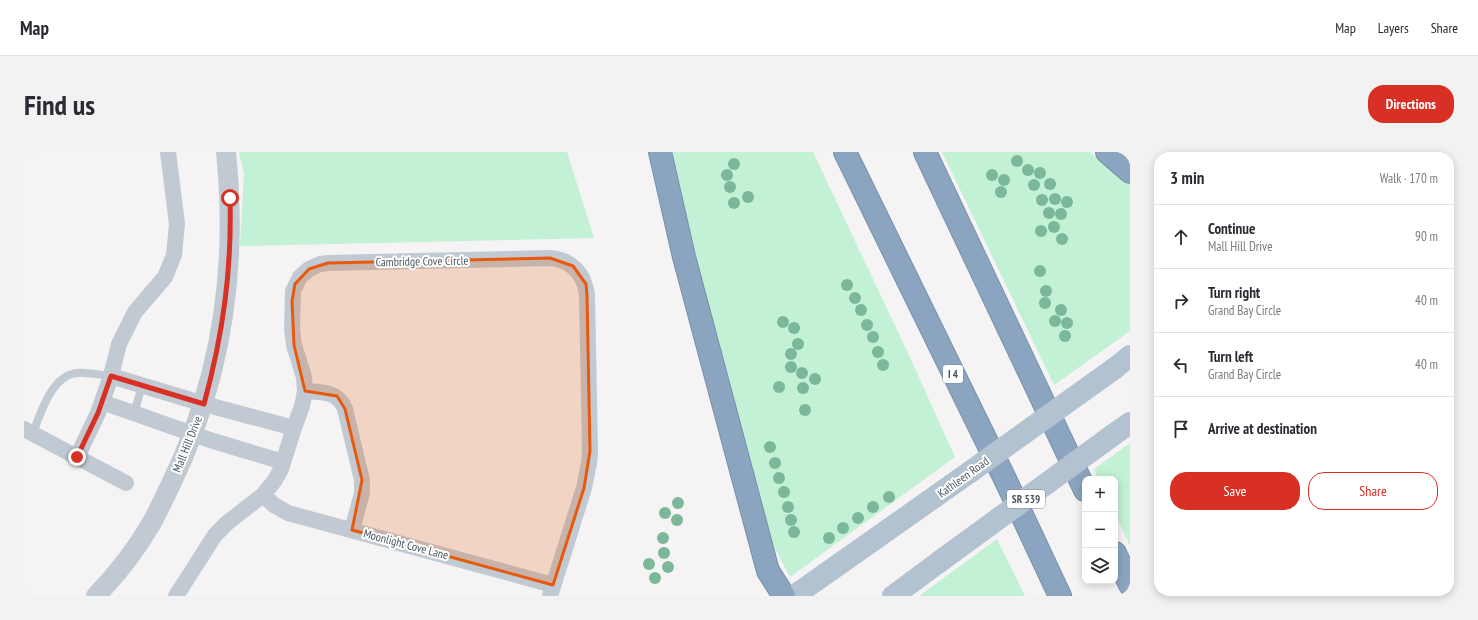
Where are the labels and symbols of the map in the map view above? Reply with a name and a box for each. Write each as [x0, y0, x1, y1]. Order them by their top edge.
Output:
route start [221, 189, 239, 207]
street label: Cambridge Cove Circle [376, 253, 469, 269]
road number: I 4 [943, 365, 963, 383]
street label: Mall Hill Drive [169, 414, 205, 474]
route end [68, 448, 86, 466]
street label: Kathleen Road [934, 453, 992, 501]
road number: SR 539 [1007, 490, 1045, 508]
street label: Moonlight Cove Lane [362, 525, 450, 563]

